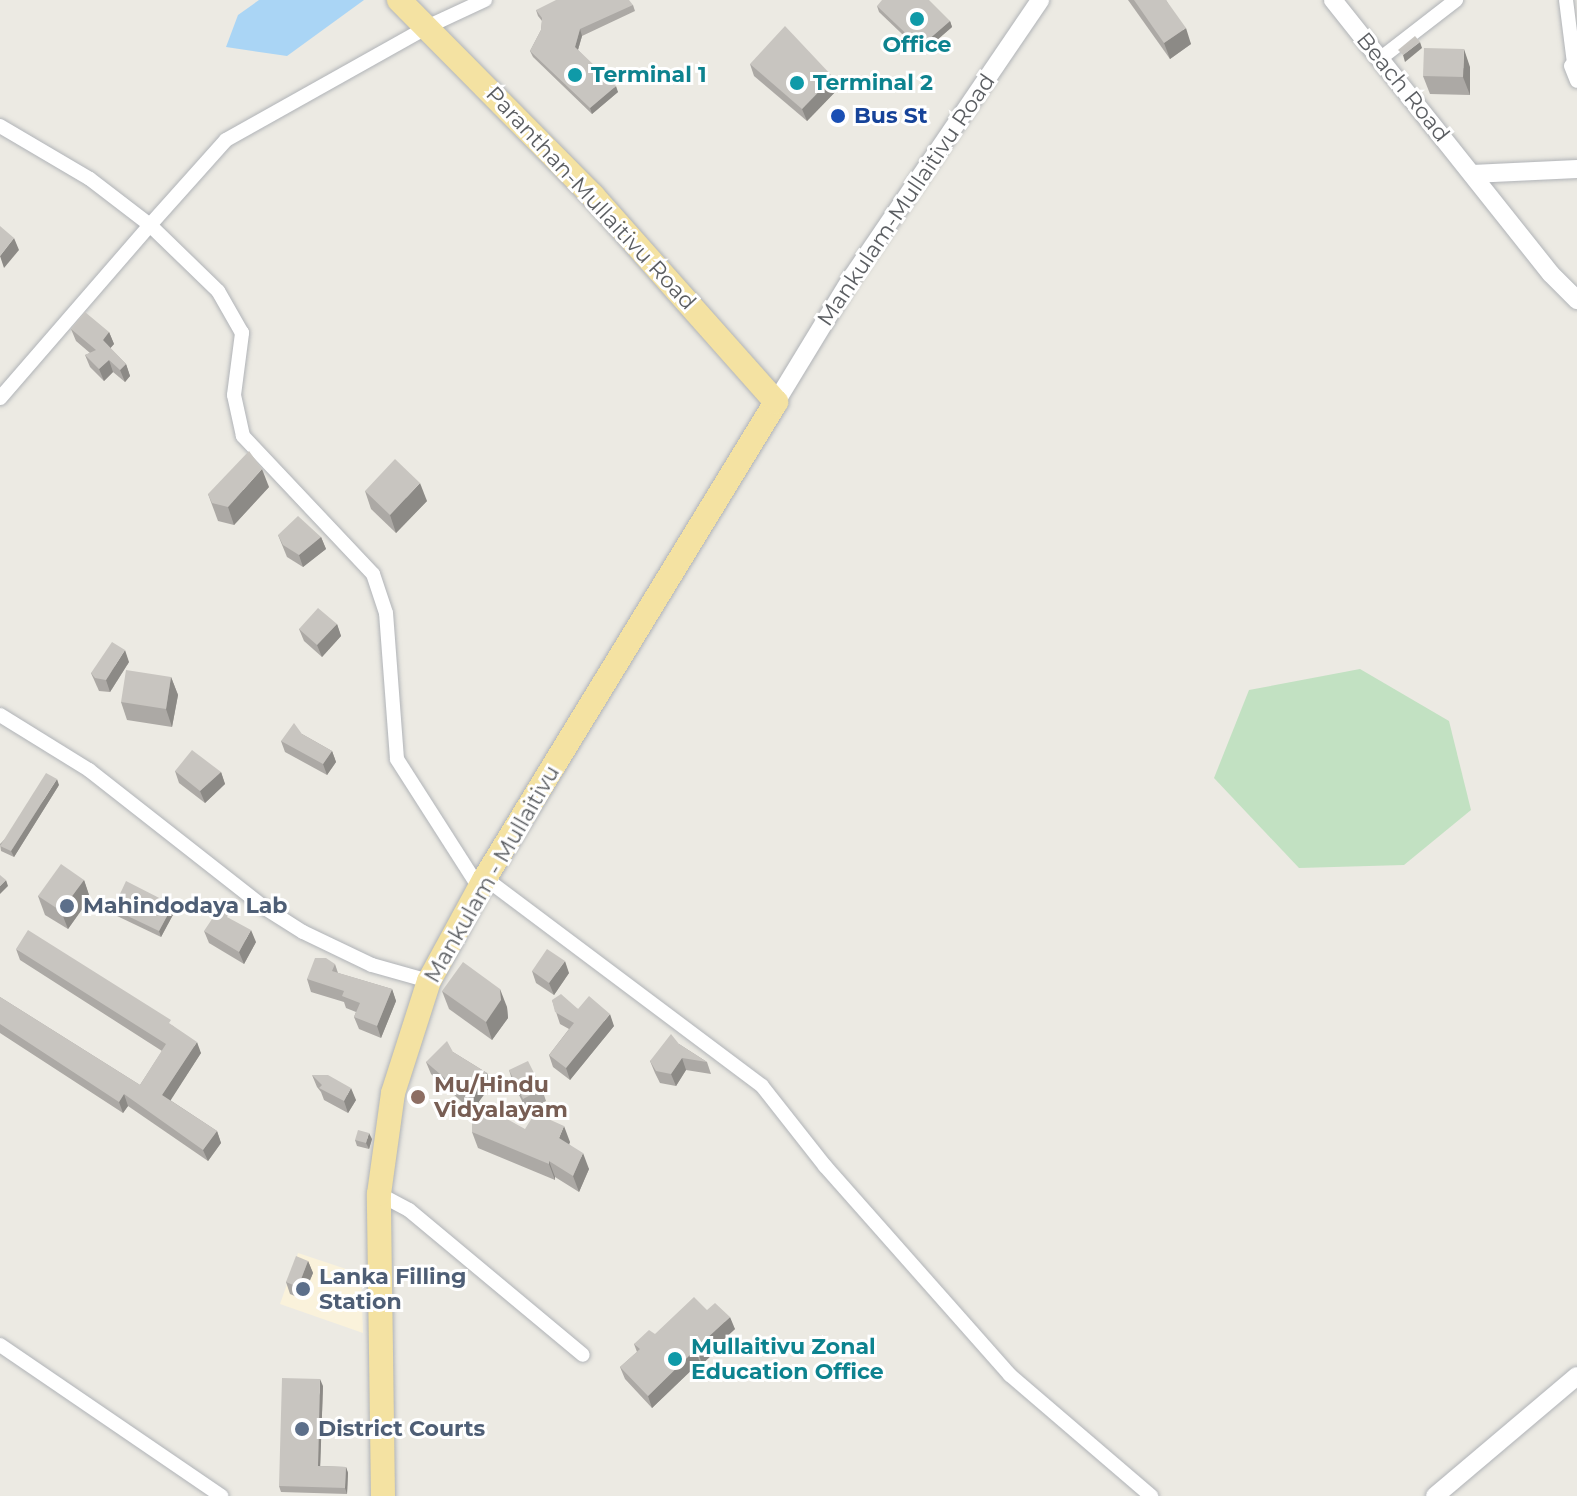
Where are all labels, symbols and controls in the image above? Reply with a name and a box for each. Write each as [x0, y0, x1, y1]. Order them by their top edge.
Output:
marker: Office [908, 10, 926, 28]
street label: Beach Road [1351, 27, 1455, 147]
place label: Office [882, 32, 952, 58]
place label: Terminal 1 [591, 62, 707, 88]
marker: Terminal 1 [566, 66, 584, 84]
street label: Mankulam-Mullaitivu Road [812, 69, 1000, 331]
place label: Terminal 2 [813, 70, 933, 96]
marker: Terminal 2 [788, 74, 806, 92]
street label: Paranthan-Mullaitivu Road [481, 81, 701, 315]
place label: Bus St [854, 103, 927, 129]
marker: Bus St [829, 107, 847, 125]
street label: Mankulam - Mullaitivu [419, 761, 565, 987]
place label: Mahindodaya Lab [83, 893, 288, 919]
marker: Mahindodaya Lab [58, 897, 76, 915]
place label: Mu/Hindu Vidyalayam [434, 1071, 568, 1122]
marker: Mu/Hindu Vidyalayam [409, 1088, 427, 1106]
place label: Lanka Filling Station [319, 1263, 466, 1314]
marker: Lanka Filling Station [294, 1280, 312, 1298]
place label: Mullaitivu Zonal Education Office [691, 1333, 884, 1384]
marker: Mullaitivu Zonal Education Office [666, 1350, 684, 1368]
place label: District Courts [318, 1416, 485, 1442]
marker: District Courts [293, 1420, 311, 1438]

